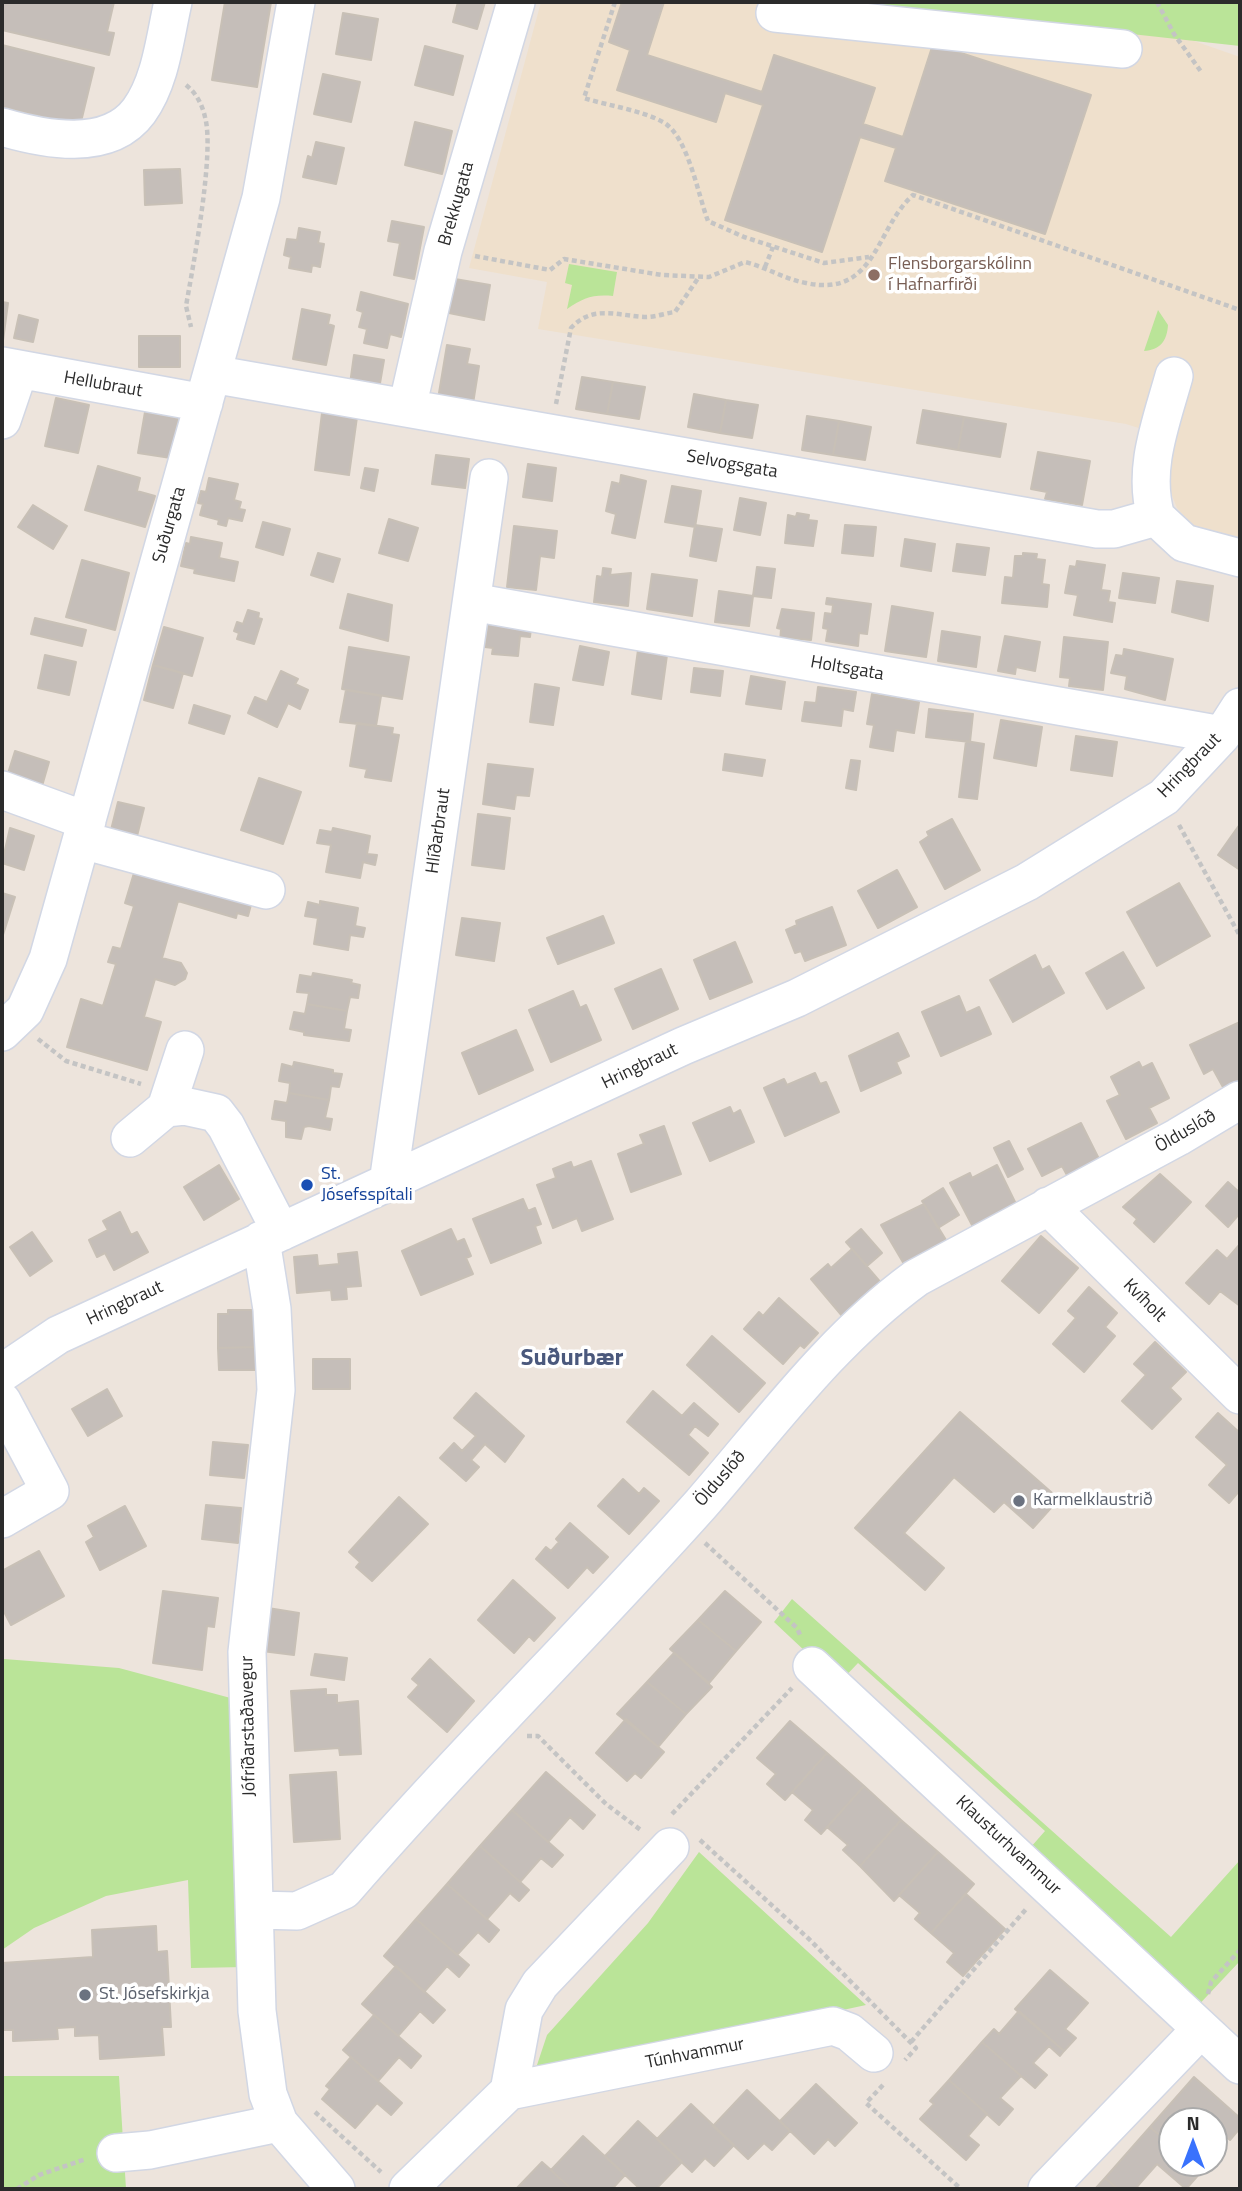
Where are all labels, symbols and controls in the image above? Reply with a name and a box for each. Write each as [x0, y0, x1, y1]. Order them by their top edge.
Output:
street label: Brekkugata [435, 159, 479, 249]
place label: Flensborgarskólinn í Hafnarfirði [888, 254, 1032, 296]
marker: Flensborgarskólinn í Hafnarfirði [866, 267, 882, 283]
street label: Hellubraut [62, 367, 144, 403]
street label: Selvogsgata [685, 446, 779, 484]
street label: Suðurgata [149, 484, 191, 566]
street label: Holtsgata [809, 652, 885, 686]
street label: Hringbraut [1154, 729, 1226, 803]
street label: Hlíðarbraut [422, 787, 456, 875]
street label: Hringbraut [598, 1039, 682, 1095]
street label: Ölduslóð [1152, 1106, 1220, 1158]
place label: St. Jósefsspítali [321, 1164, 413, 1206]
marker: St. Jósefsspítali [299, 1177, 315, 1193]
street label: Kvíholt [1118, 1275, 1170, 1327]
street label: Hringbraut [83, 1277, 167, 1331]
district label: Suðurbær [521, 1345, 623, 1373]
street label: Ölduslóð [691, 1447, 751, 1511]
place label: Karmelklaustrið [1033, 1490, 1153, 1512]
marker: Karmelklaustrið [1011, 1493, 1027, 1509]
street label: Jófríðarstaðavegur [237, 1655, 261, 1797]
street label: Klausturhvammur [951, 1792, 1065, 1900]
place label: St. Jósefskirkja [99, 1984, 210, 2006]
marker: St. Jósefskirkja [77, 1987, 93, 2003]
street label: Túnhvammur [644, 2034, 746, 2074]
north arrow [1158, 2107, 1228, 2177]
text: N [1186, 2108, 1200, 2137]

